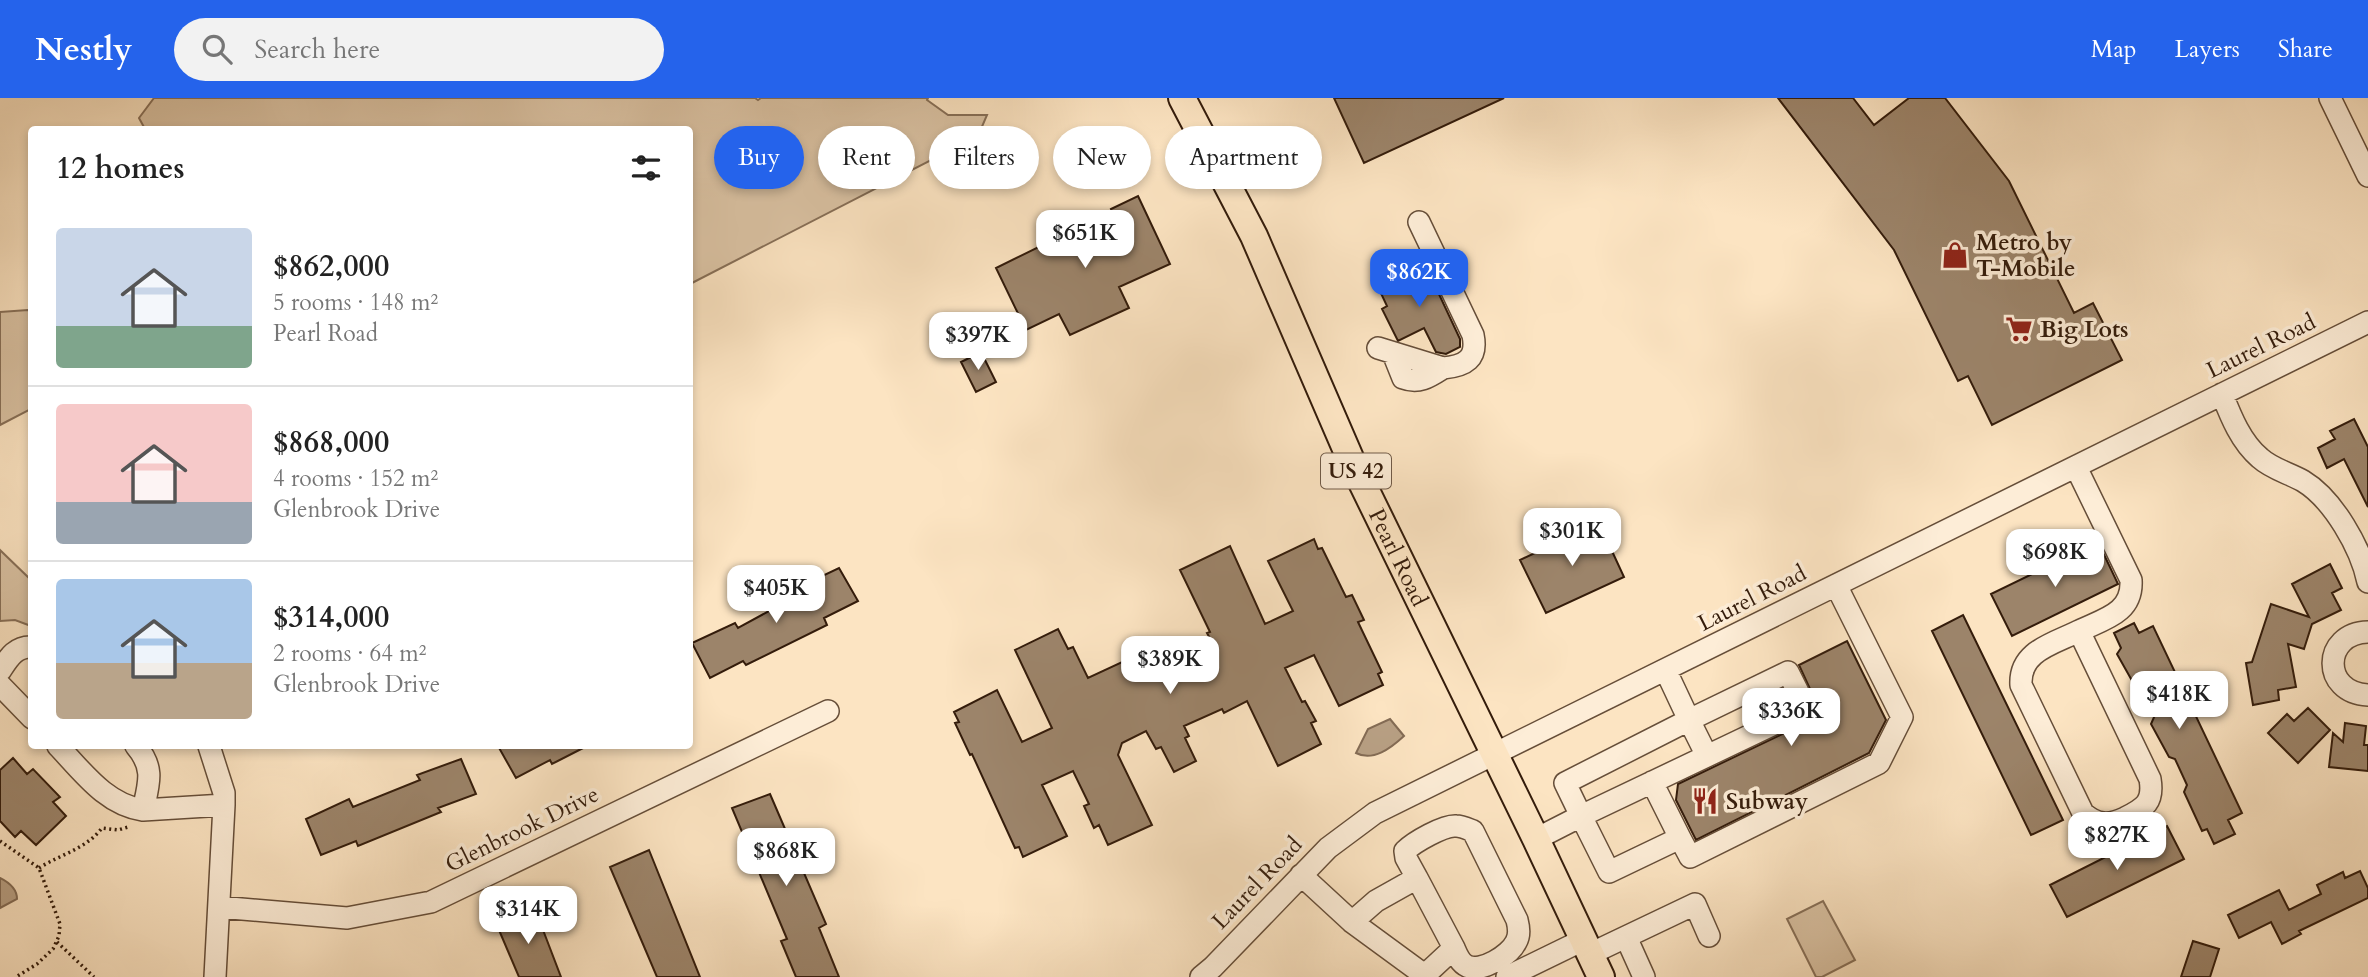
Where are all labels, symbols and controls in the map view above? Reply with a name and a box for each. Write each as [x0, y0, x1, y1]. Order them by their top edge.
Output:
search box [174, 18, 664, 81]
text: Nestly [35, 27, 132, 72]
icon: search [198, 30, 236, 68]
text: Search here [254, 32, 380, 67]
text: Map [2091, 33, 2137, 66]
text: Layers [2175, 33, 2240, 66]
text: Share [2278, 33, 2333, 66]
chip: Buy [714, 126, 804, 189]
chip: Rent [818, 126, 915, 189]
chip: Filters [929, 126, 1039, 189]
chip: New [1053, 126, 1151, 189]
chip: Apartment [1165, 126, 1322, 189]
text: 12 homes [56, 148, 185, 189]
icon: filters [627, 149, 665, 187]
pin: $651K [1036, 211, 1134, 270]
text: $651K [1052, 217, 1118, 248]
place label: Metro by T-Mobile [1976, 227, 2075, 284]
shop icon: Metro by T-Mobile [1940, 240, 1970, 270]
text: $862,000 [273, 246, 389, 287]
pin: $862K [1370, 250, 1468, 309]
icon: home [112, 256, 196, 340]
text: $862K [1386, 256, 1452, 287]
text: 5 rooms · 148 m² [273, 287, 438, 318]
street label: Laurel Road [2201, 306, 2321, 386]
pin: $397K [929, 313, 1027, 372]
supermarket icon: Big Lots [2004, 314, 2034, 344]
place label: Big Lots [2040, 314, 2129, 345]
text: Pearl Road [273, 318, 378, 349]
text: $397K [945, 319, 1011, 350]
text: $868,000 [273, 422, 389, 463]
icon: home [112, 432, 196, 516]
road number: US 42 [1321, 454, 1391, 488]
text: 4 rooms · 152 m² [273, 463, 438, 494]
text: Glenbrook Drive [273, 494, 440, 525]
street label: Pearl Road [1361, 503, 1436, 612]
pin: $301K [1523, 508, 1621, 568]
text: $301K [1539, 515, 1605, 546]
pin: $698K [2006, 530, 2104, 589]
text: $698K [2022, 536, 2088, 567]
street label: Laurel Road [1692, 557, 1812, 639]
pin: $405K [727, 566, 825, 625]
text: $405K [743, 572, 809, 603]
text: $314,000 [273, 597, 389, 638]
icon: home [112, 607, 196, 691]
pin: $389K [1121, 636, 1219, 696]
text: 2 rooms · 64 m² [273, 638, 426, 669]
text: $389K [1137, 643, 1203, 674]
text: Glenbrook Drive [273, 669, 440, 700]
pin: $418K [2130, 672, 2228, 731]
text: $418K [2146, 678, 2212, 709]
pin: $336K [1742, 688, 1840, 748]
text: $336K [1758, 695, 1824, 726]
street label: Glenbrook Drive [440, 778, 604, 880]
restaurant icon: Subway [1690, 786, 1720, 816]
place label: Subway [1726, 786, 1808, 817]
pin: $827K [2068, 812, 2166, 872]
text: $827K [2084, 819, 2150, 850]
pin: $868K [737, 828, 835, 888]
street label: Laurel Road [1205, 829, 1310, 936]
text: $868K [753, 835, 819, 866]
pin: $314K [479, 886, 577, 946]
text: $314K [495, 893, 561, 924]

